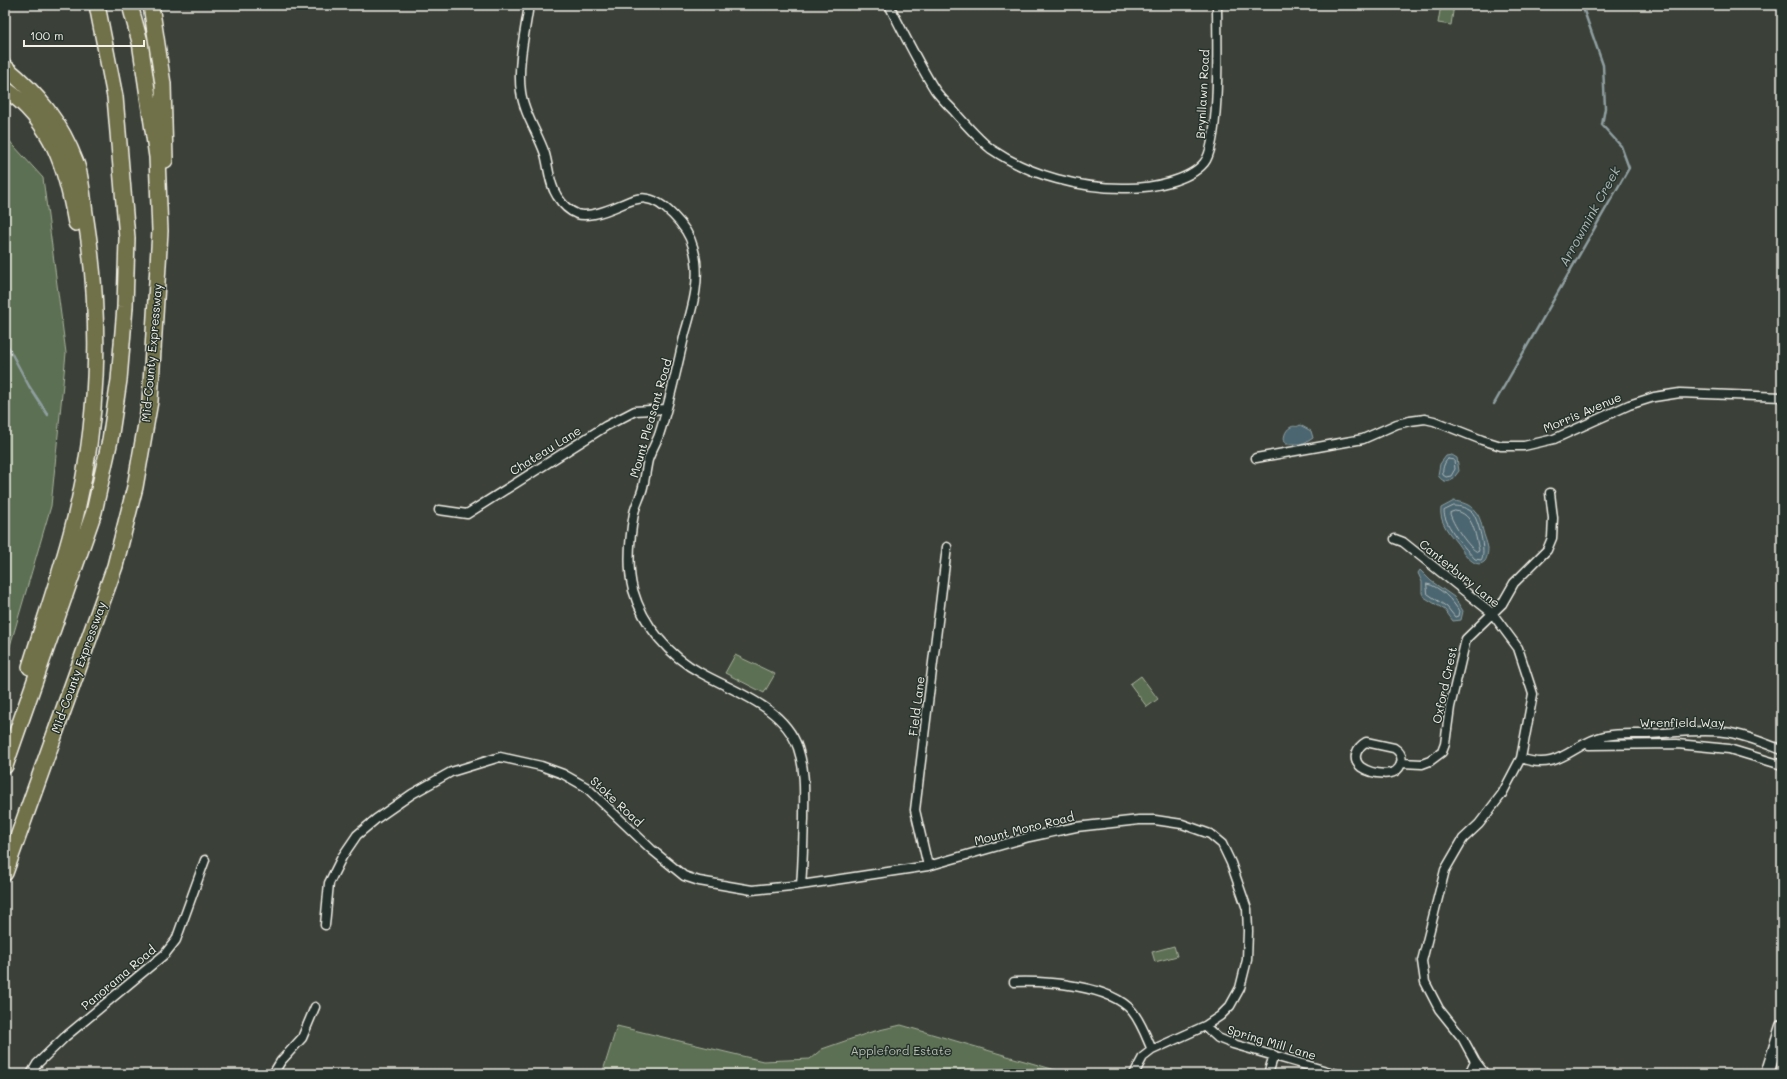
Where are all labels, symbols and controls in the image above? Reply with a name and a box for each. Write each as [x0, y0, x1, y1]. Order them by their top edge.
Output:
scale bar [24, 22, 144, 48]
text: 100 m [30, 27, 64, 43]
street label: Brynllawn Road [1192, 48, 1212, 139]
water label: Arrowmink Creek [1555, 162, 1624, 269]
street label: Mid-County Expressway [137, 283, 165, 423]
street label: Mount Pleasant Road [625, 356, 675, 479]
street label: Morris Avenue [1540, 388, 1624, 436]
street label: Chateau Lane [506, 422, 584, 478]
street label: Canterbury Lane [1416, 535, 1504, 611]
street label: Mid-County Expressway [47, 599, 109, 735]
street label: Oxford Crest [1428, 645, 1460, 725]
street label: Field Lane [904, 675, 928, 737]
street label: Wrenfield Way [1639, 714, 1725, 730]
street label: Stoke Road [587, 772, 647, 830]
street label: Mount Moro Road [972, 808, 1076, 848]
street label: Panorama Road [77, 941, 159, 1013]
street label: Spring Mill Lane [1226, 1021, 1318, 1063]
park label: Appleford Estate [851, 1042, 951, 1058]

